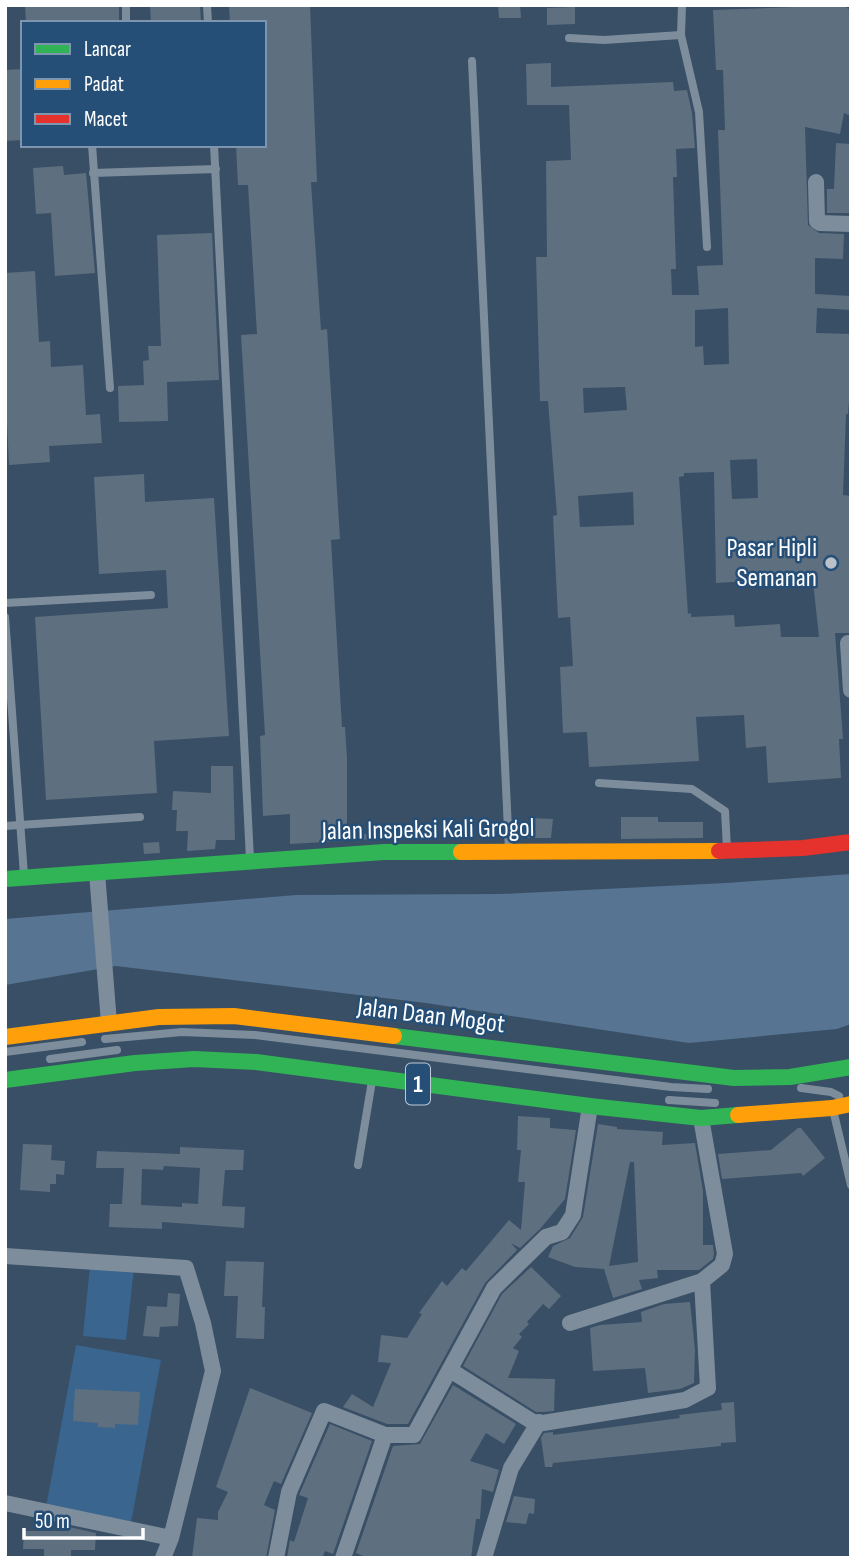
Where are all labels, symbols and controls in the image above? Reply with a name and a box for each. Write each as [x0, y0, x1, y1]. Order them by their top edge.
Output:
legend [21, 21, 266, 147]
text: Lancar [84, 37, 131, 62]
text: Padat [84, 72, 124, 97]
text: Macet [84, 107, 128, 132]
place label: Pasar Hipli Semanan [726, 533, 817, 594]
marker: Pasar Hipli Semanan [823, 555, 839, 571]
street label: Jalan Inspeksi Kali Grogol [320, 813, 535, 847]
street label: Jalan Daan Mogot [354, 991, 507, 1040]
road number: 1 [406, 1064, 430, 1104]
scale bar [24, 1496, 144, 1540]
text: 50 m [35, 1509, 70, 1534]

